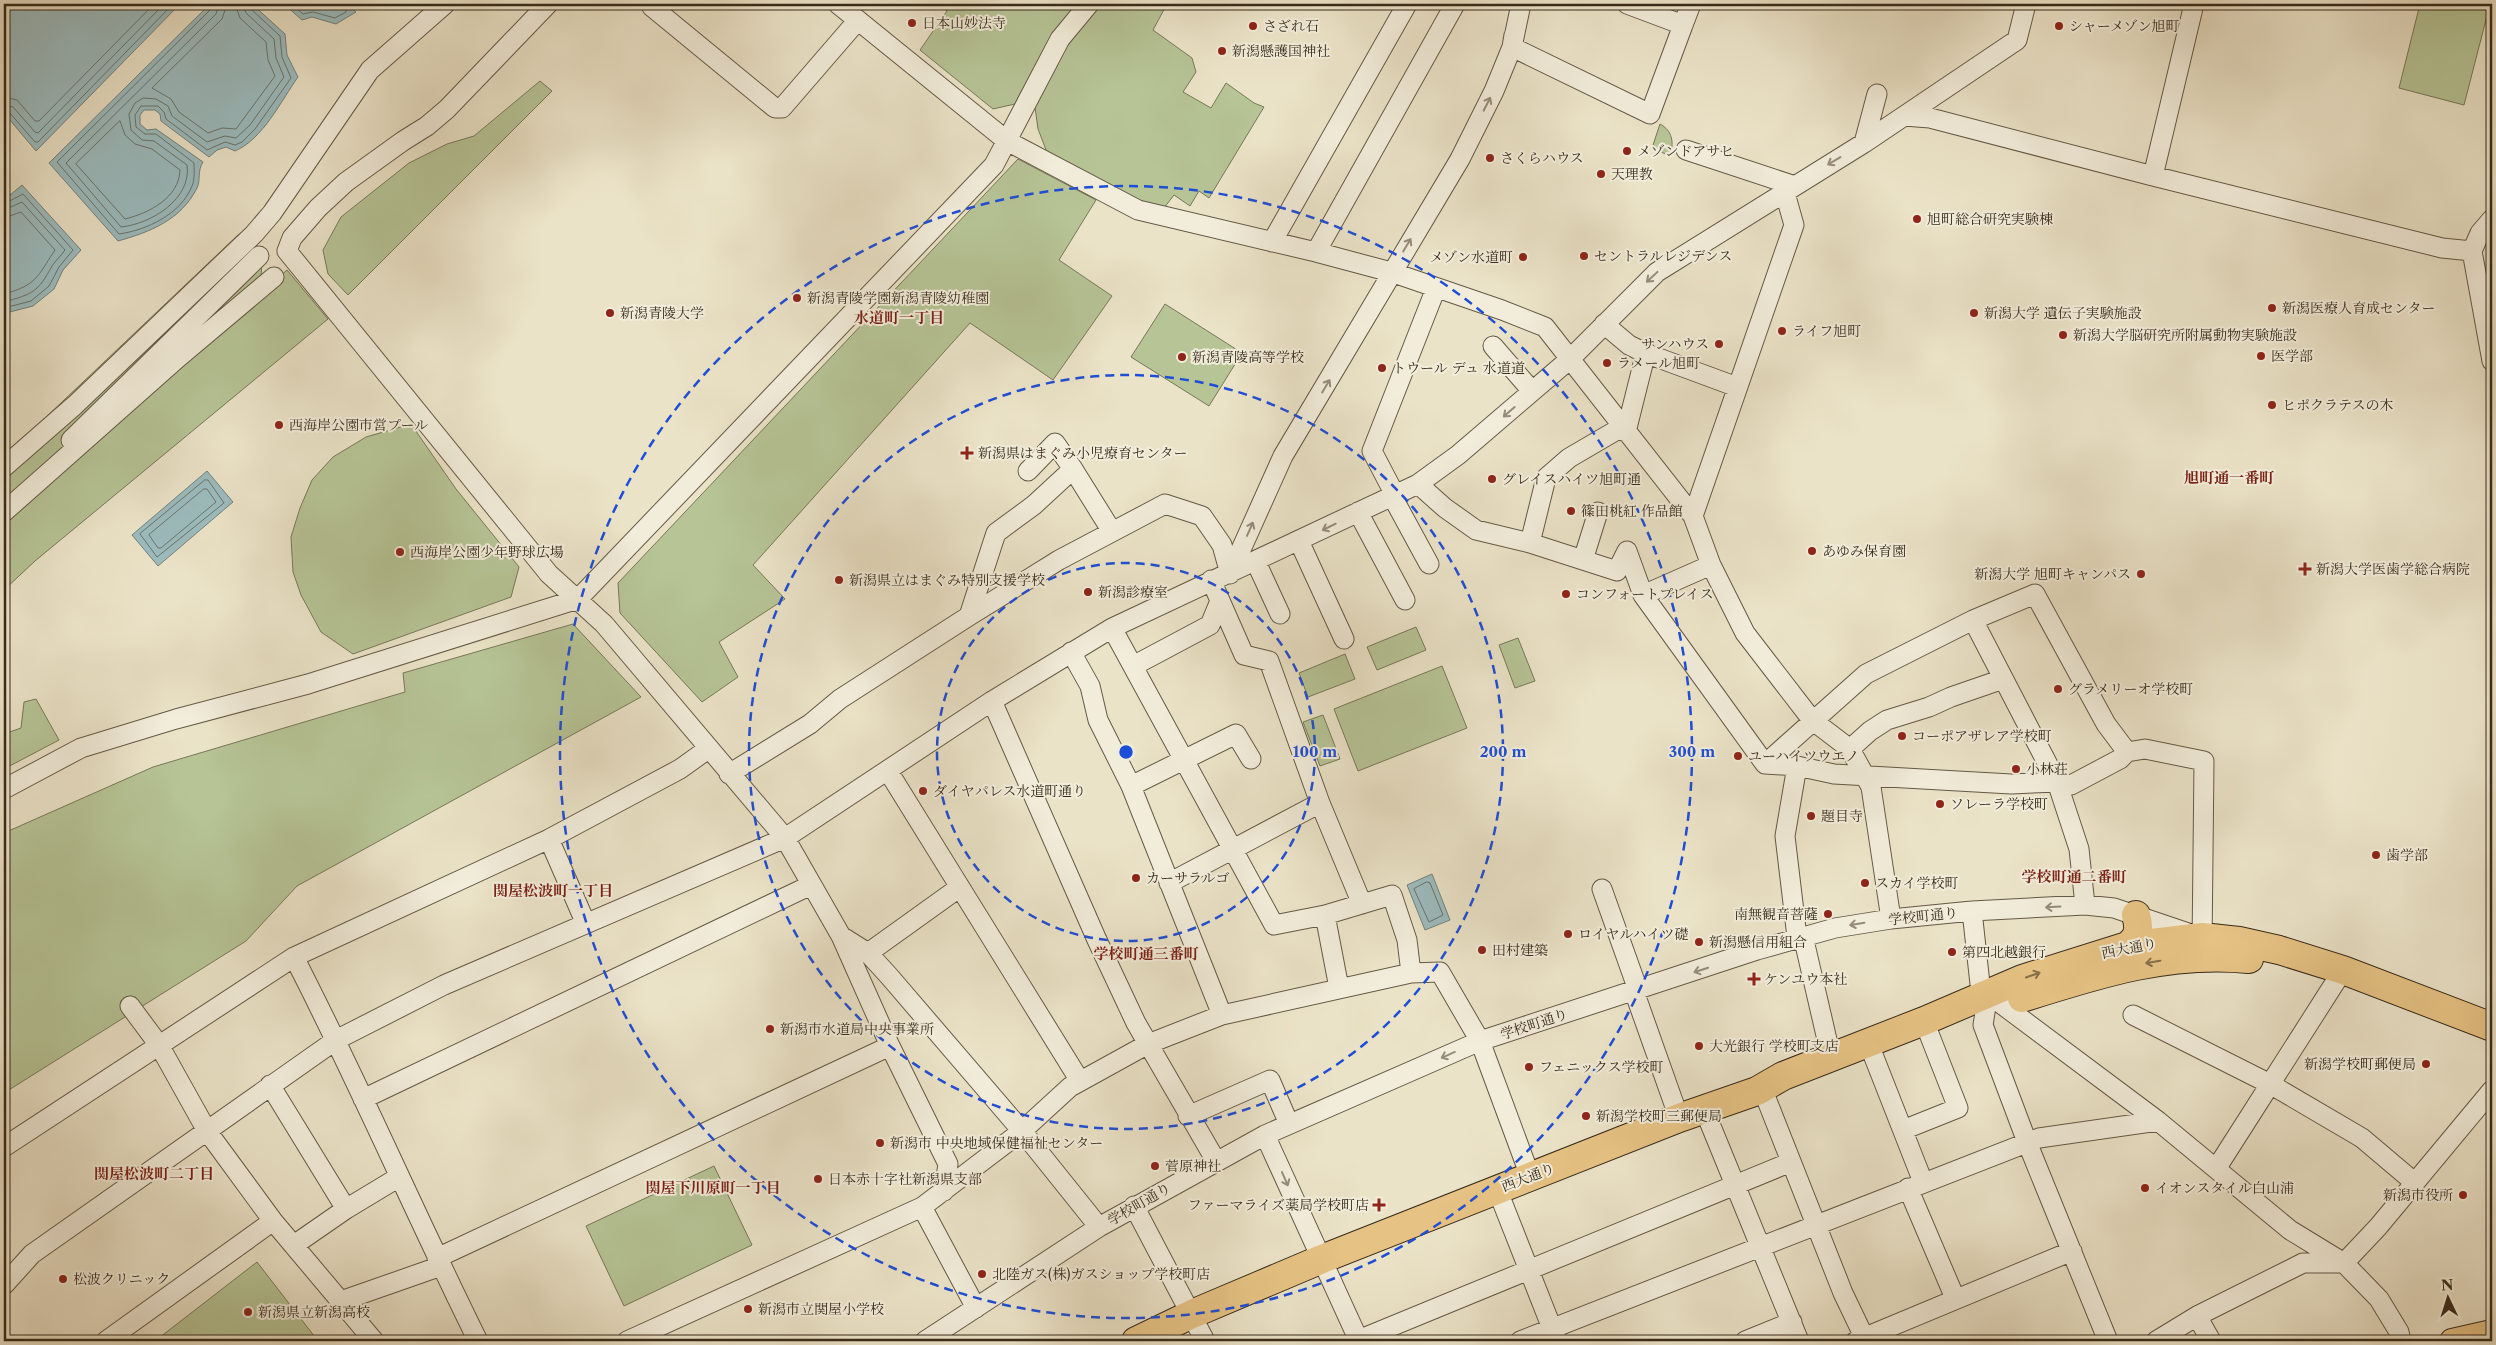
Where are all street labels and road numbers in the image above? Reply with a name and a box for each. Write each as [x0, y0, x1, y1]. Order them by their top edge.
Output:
street label: 学校町通り [1887, 903, 1959, 929]
street label: 西大通り [2100, 934, 2158, 962]
street label: 学校町通り [1498, 1005, 1570, 1043]
street label: 西大通り [1499, 1159, 1557, 1195]
street label: 学校町通り [1104, 1179, 1174, 1229]

